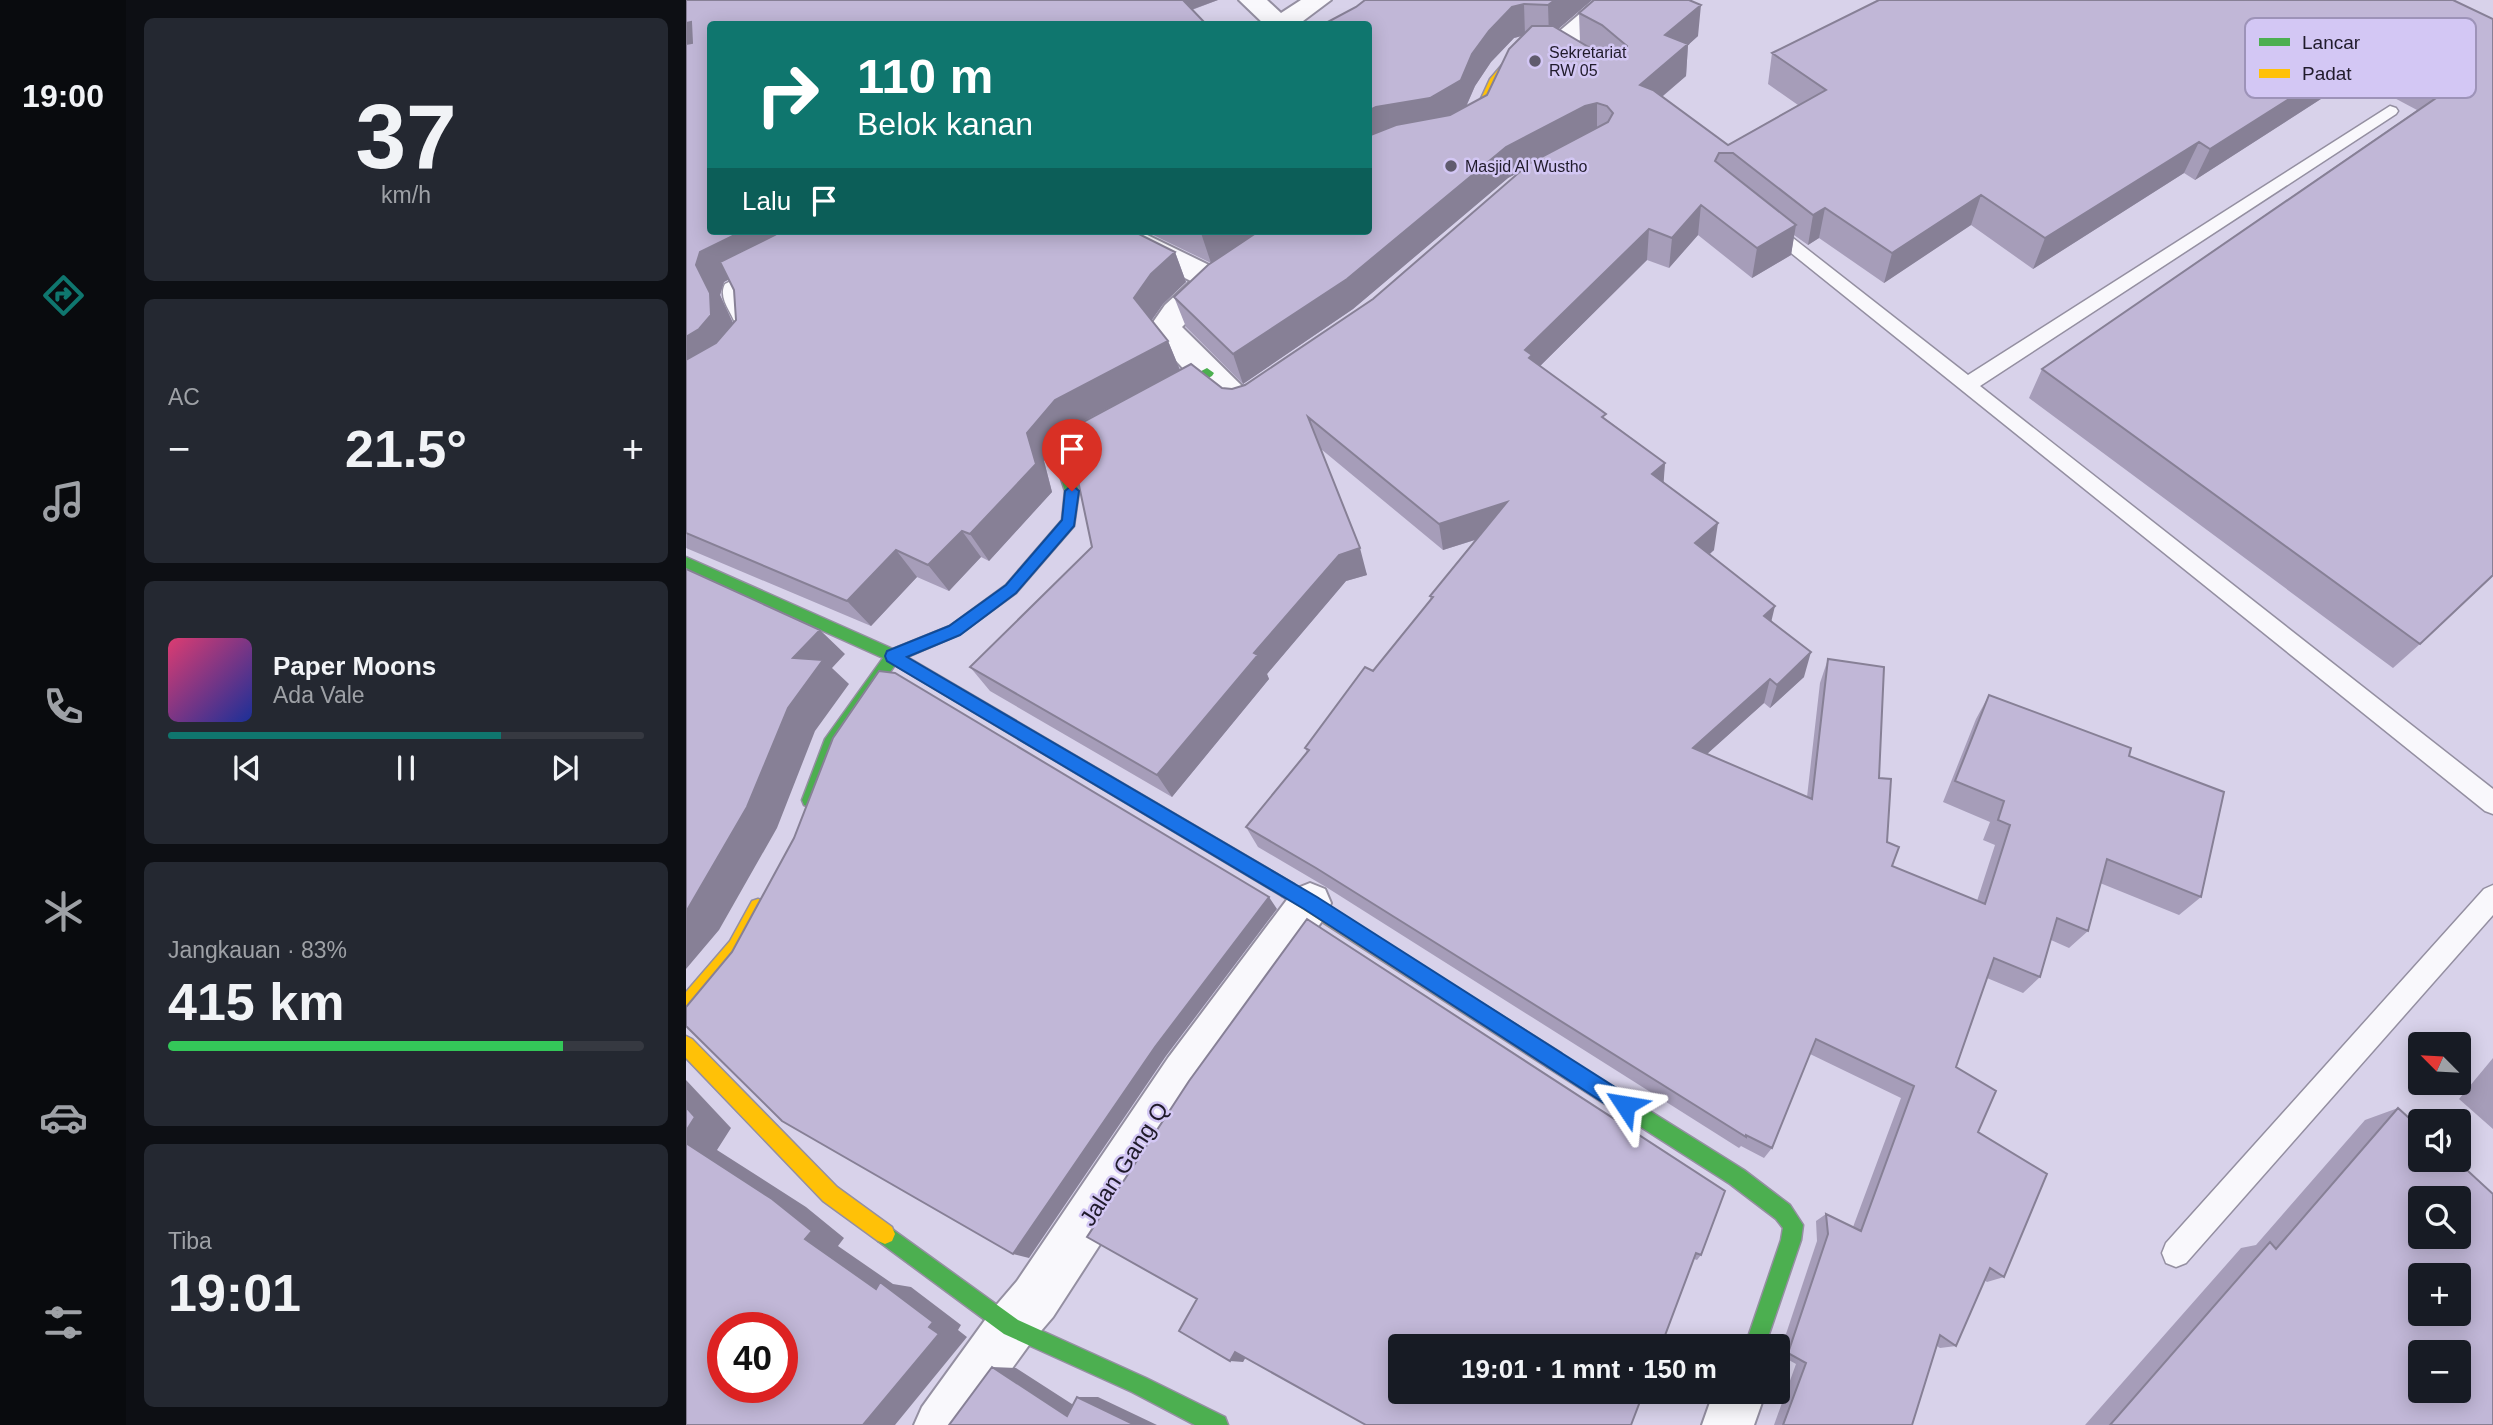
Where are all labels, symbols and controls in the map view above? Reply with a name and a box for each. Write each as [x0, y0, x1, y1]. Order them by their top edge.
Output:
legend [2245, 18, 2476, 98]
text: Lancar [2302, 32, 2361, 53]
place label: Sekretariat RW 05 [1549, 44, 1627, 79]
icon: right [742, 49, 833, 140]
text: 110 m [857, 49, 993, 103]
marker: Sekretariat RW 05 [1527, 53, 1543, 69]
text: Padat [2302, 63, 2352, 84]
text: 19:00 [22, 78, 104, 114]
text: 37 [355, 86, 457, 187]
text: Belok kanan [857, 106, 1033, 142]
marker: Masjid Al Wustho [1443, 158, 1459, 174]
place label: Masjid Al Wustho [1465, 158, 1588, 175]
text: km/h [381, 182, 431, 208]
icon: arrive [805, 182, 843, 220]
text: Lalu [742, 186, 791, 216]
icon: directions [39, 271, 88, 320]
text: AC [168, 384, 200, 410]
pin [1042, 419, 1102, 491]
text: 21.5° [345, 420, 467, 478]
text: − [168, 428, 190, 470]
text: + [622, 428, 644, 470]
icon: arrive [1053, 430, 1091, 468]
icon: music [39, 477, 88, 526]
text: Paper Moons [273, 651, 436, 681]
icon: phone [39, 682, 88, 731]
text: Ada Vale [273, 682, 365, 708]
icon: previous [228, 749, 266, 787]
icon: pause [387, 749, 425, 787]
icon: next [546, 749, 584, 787]
icon: climate [39, 887, 88, 936]
text: Jangkauan · 83% [168, 937, 347, 963]
text: 415 km [168, 973, 344, 1031]
north arrow [2408, 1032, 2471, 1096]
map controls [2408, 1032, 2471, 1403]
position arrow [1588, 1068, 1662, 1142]
icon: car [39, 1093, 88, 1142]
street label: Jalan Gang Q [1074, 1097, 1174, 1231]
button: sound [2408, 1109, 2471, 1172]
button: search [2408, 1186, 2471, 1249]
text: Tiba [168, 1228, 212, 1254]
button: + [2408, 1263, 2471, 1326]
text: 19:01 [168, 1264, 301, 1322]
icon: filters [39, 1298, 88, 1347]
speed limit sign: 40 [707, 1312, 798, 1403]
button: − [2408, 1340, 2471, 1403]
text: 19:01 · 1 mnt · 150 m [1461, 1354, 1717, 1384]

